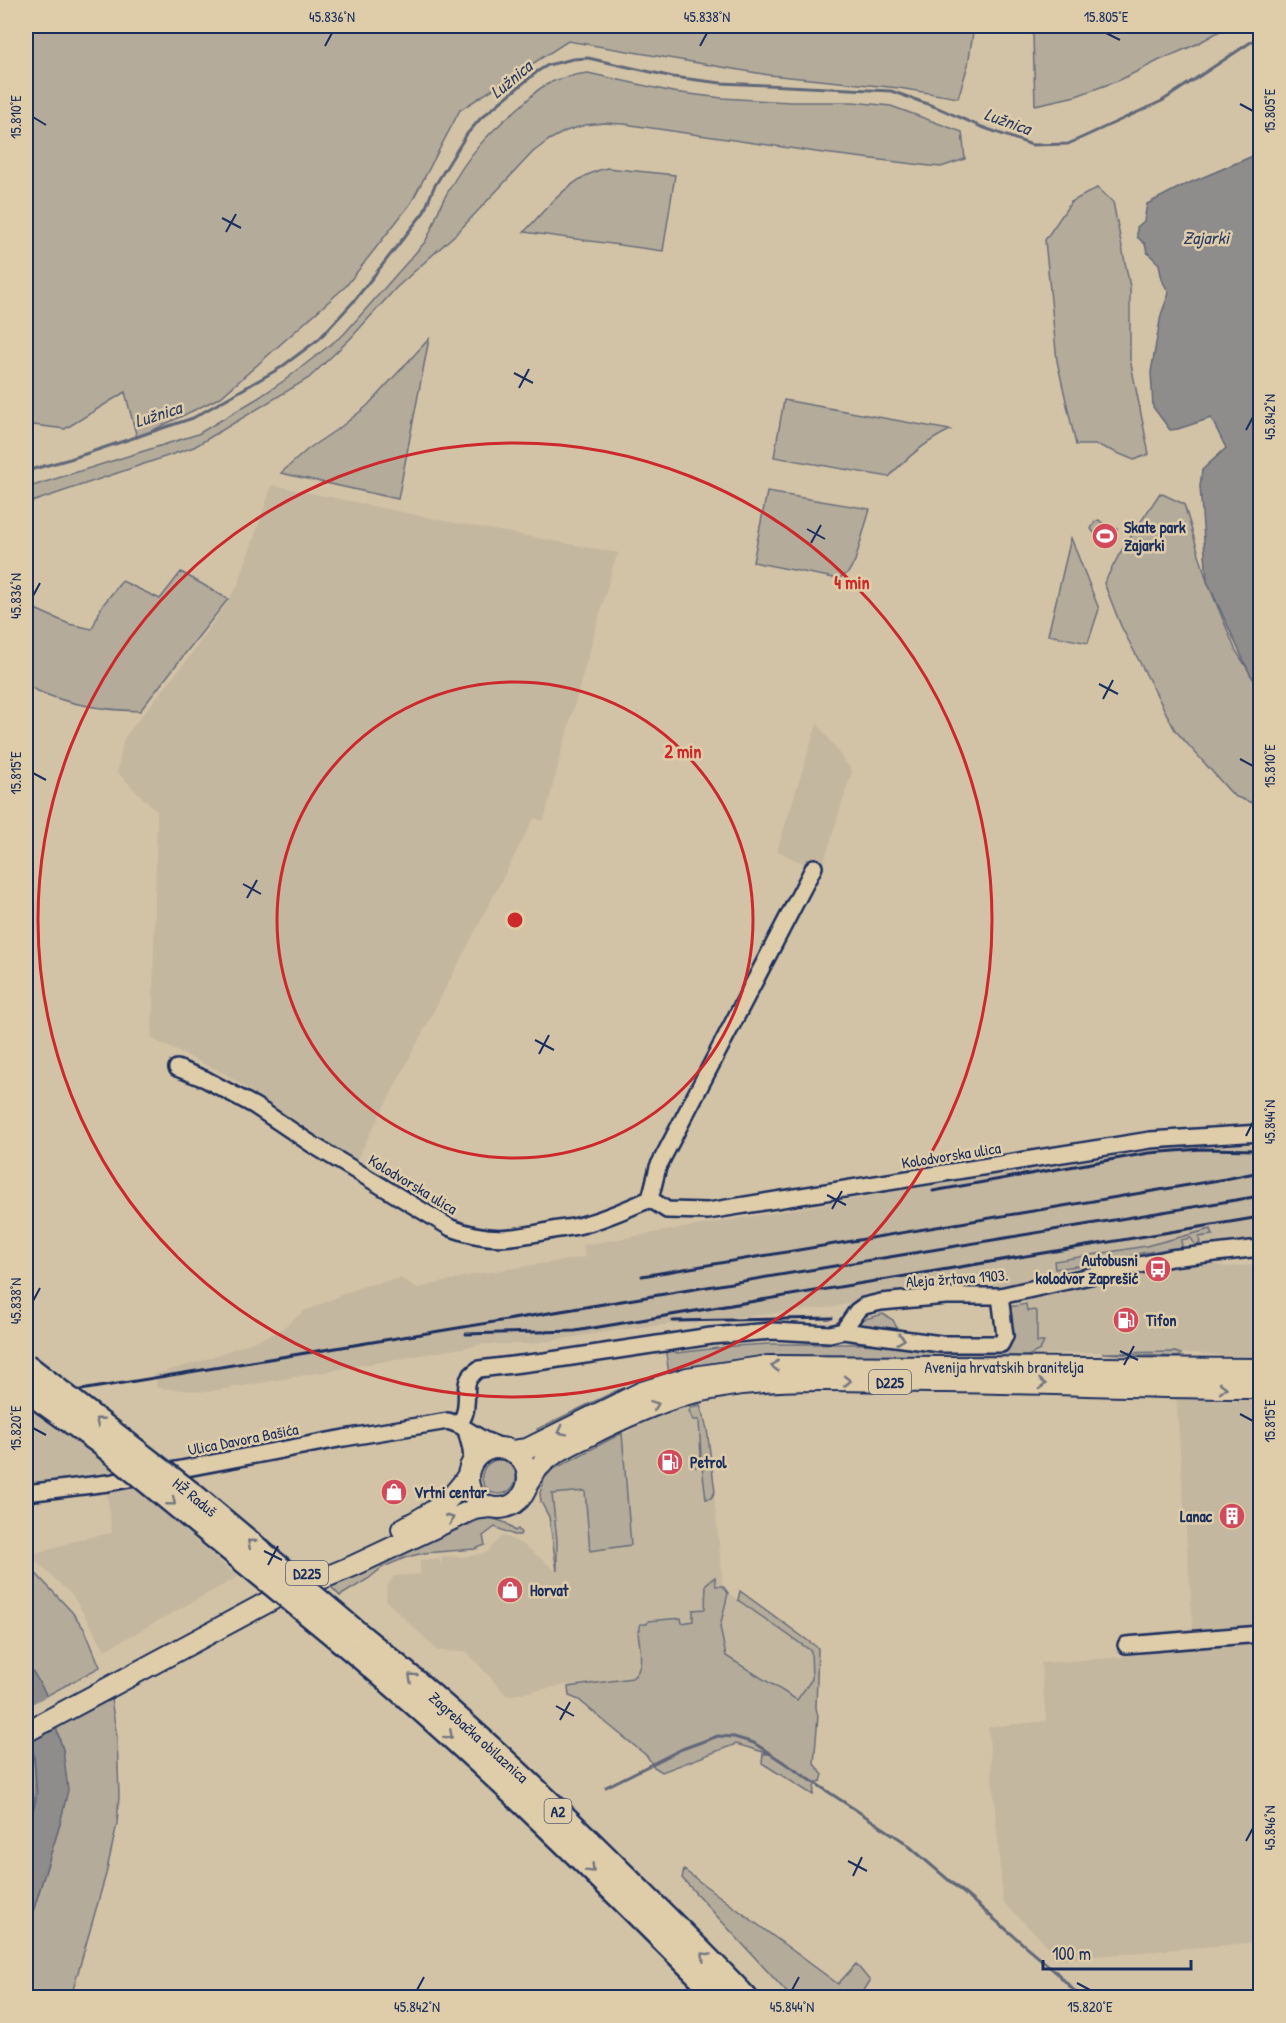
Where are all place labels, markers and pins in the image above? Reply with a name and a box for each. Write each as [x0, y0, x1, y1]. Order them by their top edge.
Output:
place label: Skate park Zajarki [1124, 516, 1186, 556]
sports icon: Skate park Zajarki [1090, 521, 1120, 551]
centre of rings [505, 910, 525, 930]
place label: Autobusni kolodvor Zaprešić [1036, 1249, 1139, 1290]
bus stop icon: Autobusni kolodvor Zaprešić [1143, 1254, 1173, 1284]
fuel station icon: Tifon [1111, 1305, 1141, 1335]
place label: Tifon [1145, 1309, 1177, 1331]
fuel station icon: Petrol [655, 1447, 685, 1477]
place label: Petrol [690, 1451, 727, 1473]
shop icon: Vrtni centar [379, 1477, 409, 1507]
place label: Vrtni centar [414, 1481, 488, 1503]
building icon: Lanac [1217, 1501, 1247, 1531]
place label: Lanac [1180, 1505, 1213, 1527]
shop icon: Horvat [495, 1575, 525, 1605]
place label: Horvat [530, 1579, 569, 1601]

